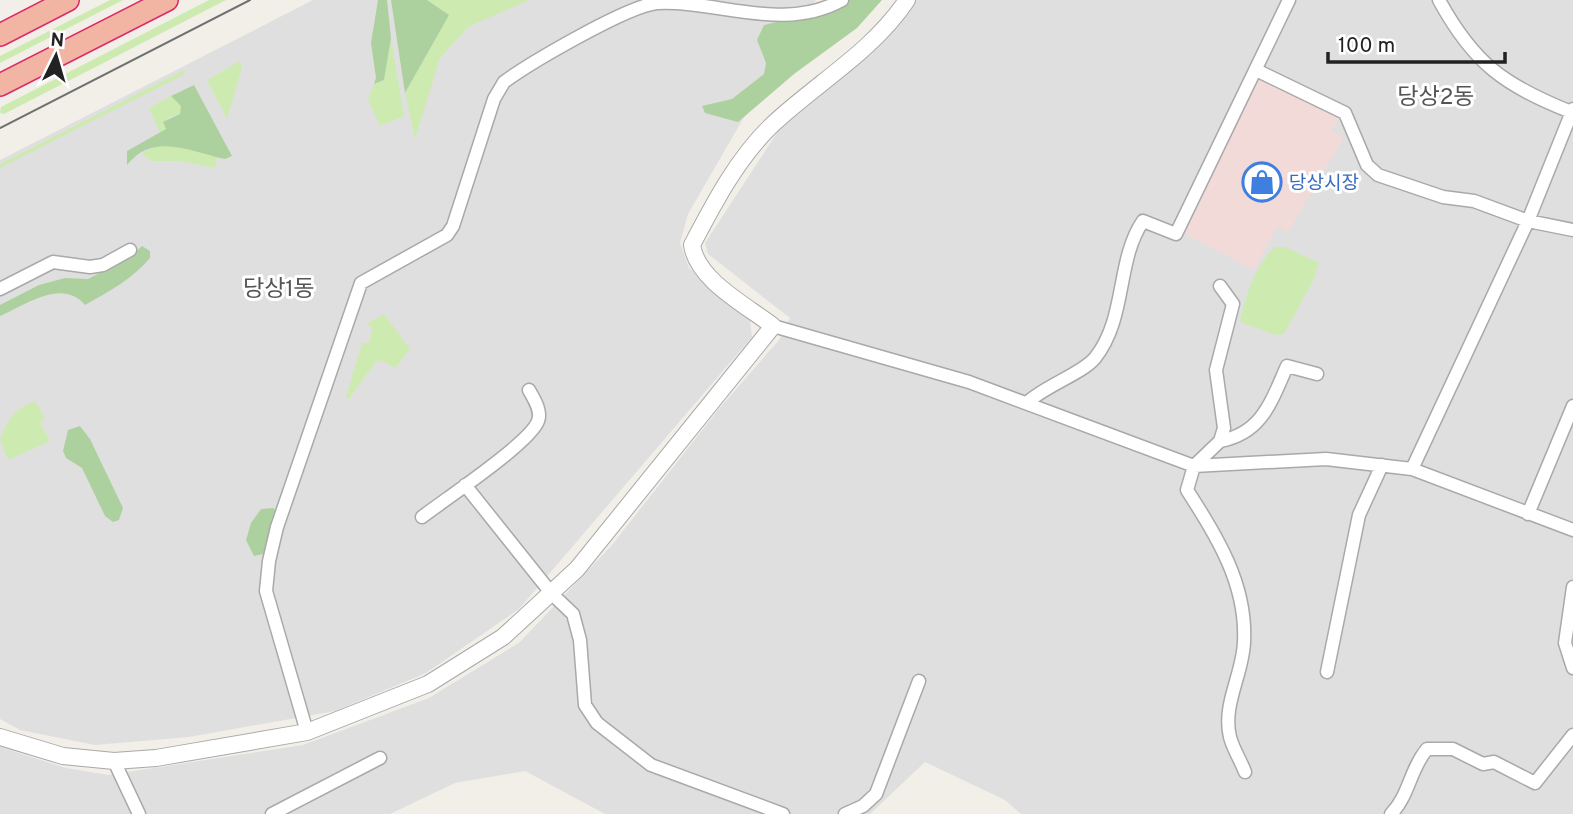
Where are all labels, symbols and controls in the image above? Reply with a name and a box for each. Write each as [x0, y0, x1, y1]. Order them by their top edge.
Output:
north arrow [21, 21, 91, 91]
scale bar [1328, 21, 1505, 65]
text: N [49, 29, 65, 54]
text: 100 m [1338, 33, 1395, 60]
district label: 당상2동 [1397, 84, 1475, 113]
shop icon: 당상시장 [1241, 161, 1283, 203]
place label: 당상시장 [1289, 172, 1359, 196]
district label: 당상1동 [243, 276, 315, 305]

